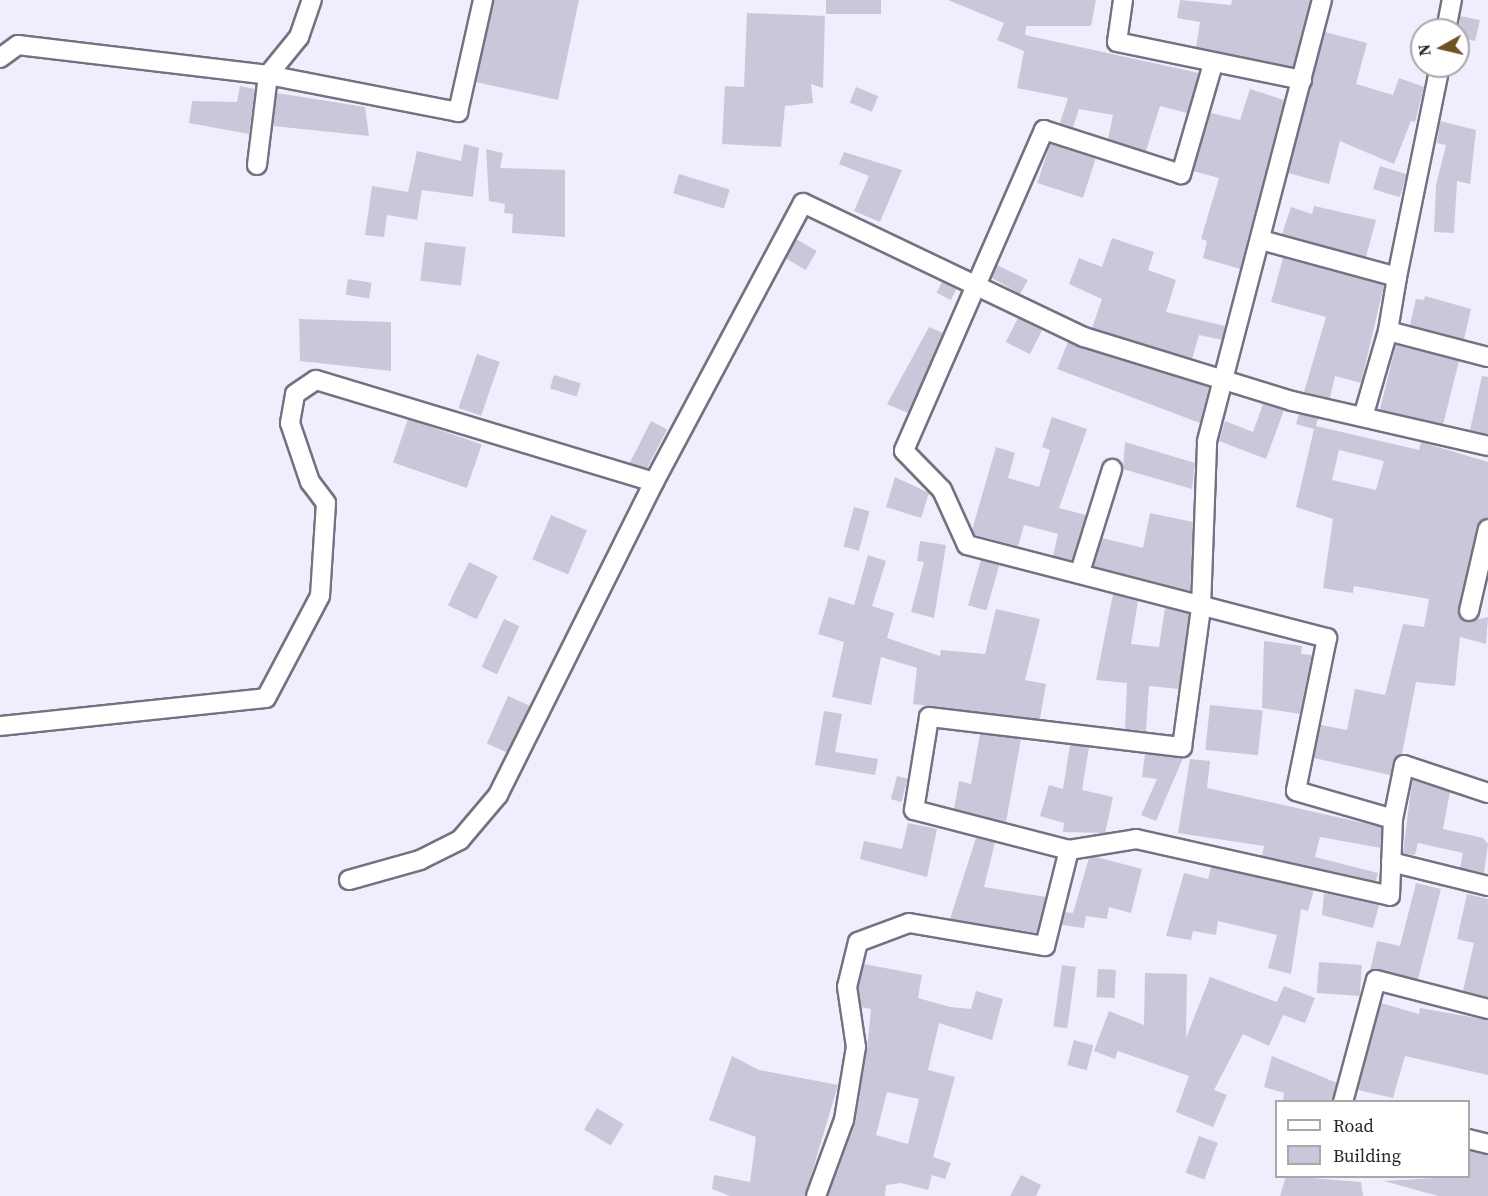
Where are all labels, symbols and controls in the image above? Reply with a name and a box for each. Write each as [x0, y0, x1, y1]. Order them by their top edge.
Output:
north arrow [1410, 18, 1470, 78]
text: N [1412, 43, 1436, 58]
legend [1275, 1100, 1470, 1178]
text: Road [1333, 1113, 1374, 1138]
text: Building [1333, 1143, 1401, 1168]

